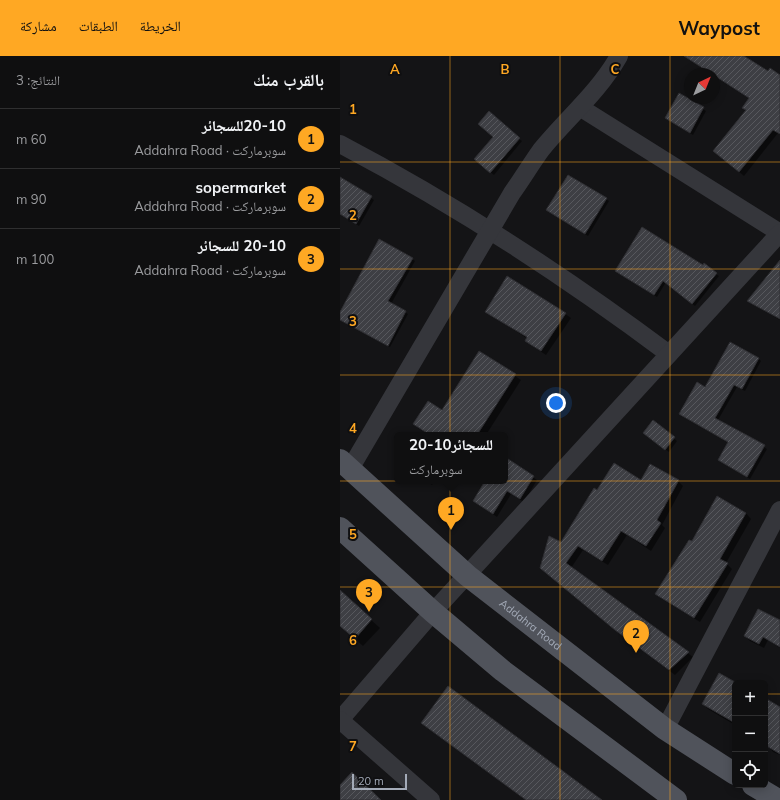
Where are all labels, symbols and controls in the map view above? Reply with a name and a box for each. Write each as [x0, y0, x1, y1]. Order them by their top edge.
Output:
text: Waypost [678, 16, 760, 40]
text: مشاركة [20, 17, 57, 35]
text: الطبقات [79, 17, 118, 35]
text: الخريطة [140, 17, 181, 35]
text: A [390, 61, 400, 77]
text: B [501, 61, 510, 77]
text: C [611, 61, 620, 77]
north arrow [684, 68, 720, 104]
text: بالقرب منك [253, 69, 324, 90]
text: النتائج: 3 [16, 72, 60, 88]
text: 1 [349, 101, 357, 117]
text: 20-10للسجائر [202, 116, 286, 135]
text: 60 m [16, 131, 46, 147]
text: 1 [307, 131, 315, 147]
text: سوبرماركت · Addahra Road [134, 142, 286, 158]
text: sopermarket [196, 178, 286, 197]
text: 90 m [16, 191, 46, 207]
text: 2 [307, 191, 315, 207]
text: سوبرماركت · Addahra Road [134, 198, 286, 214]
text: 2 [349, 207, 357, 223]
text: 20-10 للسجائر [198, 236, 286, 255]
text: 100 m [16, 251, 54, 267]
text: 3 [307, 251, 315, 267]
text: سوبرماركت · Addahra Road [134, 262, 286, 278]
text: 3 [349, 313, 357, 329]
your location [546, 393, 566, 413]
text: 4 [349, 420, 357, 436]
popup [394, 432, 508, 484]
text: 20-10للسجائر [409, 435, 493, 454]
text: سوبرماركت [409, 461, 463, 477]
pin: 1 [438, 497, 464, 530]
text: 5 [349, 526, 357, 542]
pin: 3 [356, 579, 382, 612]
street label: Addahra Road [497, 596, 564, 653]
pin: 2 [623, 620, 649, 653]
text: 6 [349, 632, 357, 648]
map controls [732, 680, 768, 788]
button: + [732, 680, 768, 716]
button: − [732, 716, 768, 752]
text: 7 [349, 738, 357, 754]
button: locate [732, 752, 768, 788]
scale bar [352, 772, 407, 791]
text: 20 m [358, 774, 384, 788]

